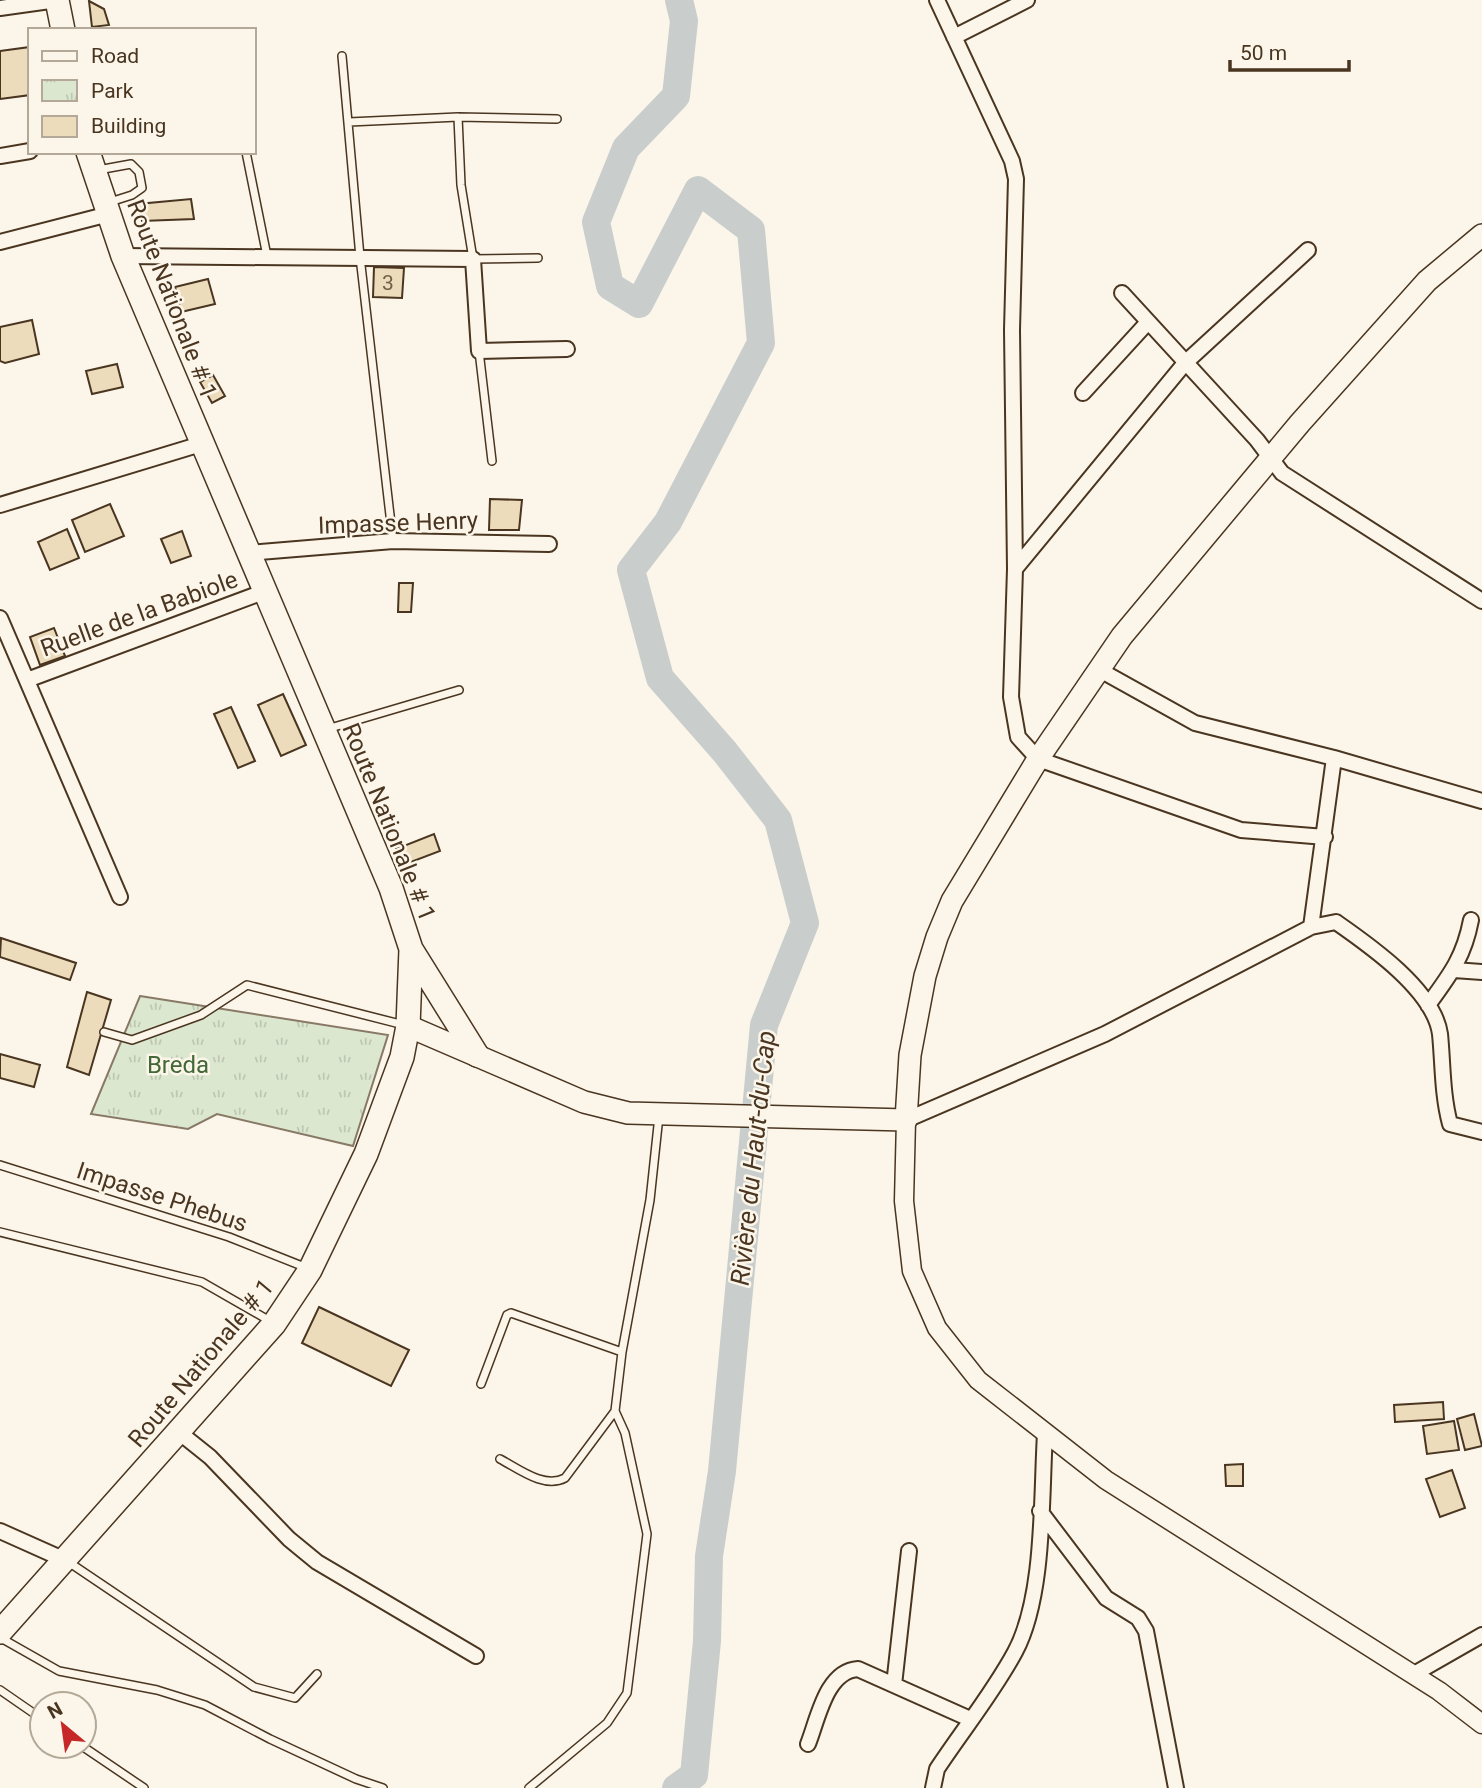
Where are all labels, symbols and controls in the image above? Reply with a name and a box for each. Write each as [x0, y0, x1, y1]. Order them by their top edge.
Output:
legend [28, 28, 256, 154]
scale bar [1230, 28, 1349, 72]
text: 50 m [1240, 41, 1287, 65]
text: Road [91, 44, 139, 68]
text: Park [91, 79, 134, 103]
text: Building [91, 114, 166, 138]
street label: Route Nationale # 1 [121, 196, 223, 402]
house number: 3 [382, 271, 394, 295]
street label: Impasse Henry [317, 506, 479, 540]
street label: Ruelle de la Babiole [37, 565, 241, 663]
street label: Route Nationale # 1 [337, 719, 441, 925]
water label: Rivière du Haut-du-Cap [725, 1029, 781, 1287]
park label: Breda [147, 1051, 209, 1079]
street label: Impasse Phebus [73, 1156, 251, 1238]
street label: Route Nationale # 1 [123, 1273, 279, 1453]
north arrow [28, 1690, 98, 1760]
text: N [44, 1697, 66, 1724]

